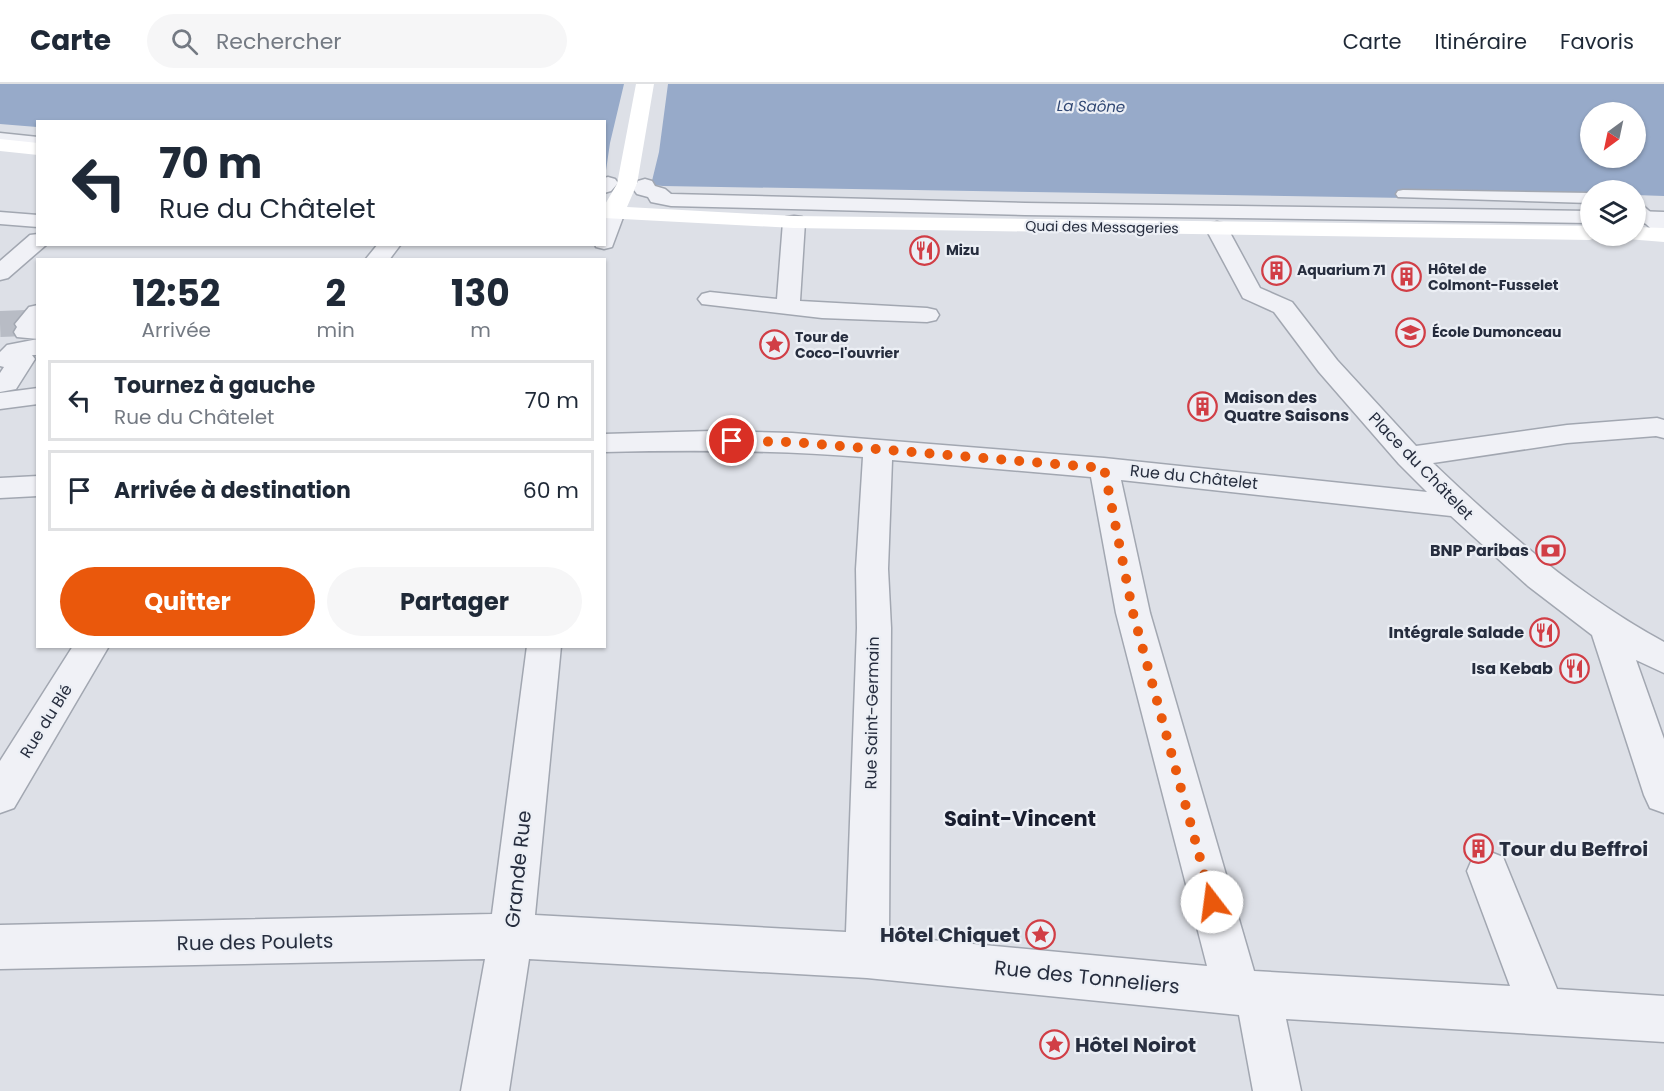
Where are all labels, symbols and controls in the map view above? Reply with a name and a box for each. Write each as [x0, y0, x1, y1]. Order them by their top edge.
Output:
search box [147, 14, 567, 68]
text: Carte [30, 21, 111, 60]
icon: search [168, 25, 201, 58]
text: Rechercher [216, 26, 342, 57]
text: Carte [1343, 27, 1402, 56]
text: Itinéraire [1435, 27, 1527, 56]
text: Favoris [1560, 27, 1634, 56]
water label: La Saône [1057, 95, 1125, 117]
north arrow [1580, 102, 1646, 168]
map controls [1580, 102, 1646, 246]
text: 70 m [159, 134, 262, 193]
icon: left [60, 144, 138, 222]
button: layers [1580, 180, 1646, 246]
text: Rue du Châtelet [159, 190, 376, 227]
street label: Quai des Messageries [1025, 216, 1179, 238]
restaurant icon: Mizu [909, 234, 941, 266]
place label: Mizu [946, 240, 979, 260]
building icon: Aquarium 71 [1260, 254, 1292, 286]
place label: Hôtel de Colmont-Fusselet [1428, 259, 1559, 295]
place label: Aquarium 71 [1297, 260, 1386, 280]
building icon: Hôtel de Colmont-Fusselet [1391, 261, 1423, 293]
text: 12:52 [132, 268, 220, 319]
text: 2 [325, 268, 346, 319]
text: 130 [451, 268, 510, 319]
text: Arrivée [142, 316, 211, 344]
text: min [317, 316, 355, 344]
text: m [470, 316, 491, 344]
school or university icon: École Dumonceau [1395, 316, 1427, 348]
place label: École Dumonceau [1432, 322, 1562, 342]
place label: Tour de Coco-l'ouvrier [795, 327, 899, 363]
place icon: Tour de Coco-l'ouvrier [758, 329, 790, 361]
text: Tournez à gauche [114, 370, 315, 401]
icon: left [63, 384, 96, 417]
text: 70 m [525, 385, 579, 416]
place label: Maison des Quatre Saisons [1224, 386, 1349, 427]
building icon: Maison des Quatre Saisons [1187, 390, 1219, 422]
text: Rue du Châtelet [114, 403, 274, 431]
street label: Place du Châtelet [1363, 407, 1479, 525]
pin [706, 415, 757, 466]
icon: arrive [715, 424, 748, 457]
street label: Rue du Châtelet [1129, 459, 1259, 495]
icon: arrive [63, 474, 96, 507]
text: Arrivée à destination [114, 475, 351, 506]
text: 60 m [523, 475, 579, 506]
bank icon: BNP Paribas [1534, 534, 1566, 566]
place label: BNP Paribas [1430, 539, 1529, 562]
button: Quitter [60, 567, 315, 636]
button: Partager [327, 567, 582, 636]
restaurant icon: Intégrale Salade [1529, 616, 1561, 648]
place label: Intégrale Salade [1389, 621, 1524, 644]
street label: Rue Saint-Germain [859, 636, 885, 790]
restaurant icon: Isa Kebab [1558, 652, 1590, 684]
place label: Isa Kebab [1471, 657, 1553, 680]
street label: Rue du Blé [14, 680, 78, 762]
district label: Saint-Vincent [944, 804, 1096, 833]
street label: Grande Rue [498, 809, 538, 929]
building icon: Tour du Beffroi [1462, 833, 1494, 865]
place label: Tour du Beffroi [1499, 835, 1648, 863]
position arrow [1180, 870, 1244, 934]
place icon: Hôtel Chiquet [1025, 919, 1057, 951]
place label: Hôtel Chiquet [880, 921, 1020, 949]
street label: Rue des Poulets [176, 927, 334, 957]
street label: Rue des Tonneliers [993, 953, 1181, 1001]
place icon: Hôtel Noirot [1038, 1029, 1070, 1061]
place label: Hôtel Noirot [1075, 1031, 1196, 1059]

